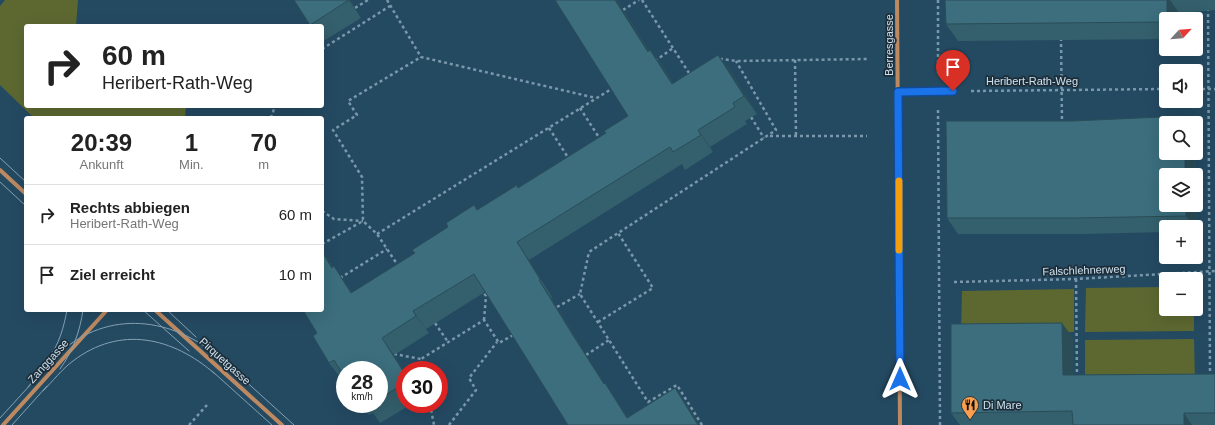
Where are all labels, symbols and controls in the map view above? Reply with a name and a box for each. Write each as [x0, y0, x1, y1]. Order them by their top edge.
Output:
north arrow [1159, 12, 1203, 56]
map controls [1159, 12, 1203, 316]
street label: Berresgasse [883, 14, 895, 76]
icon: right [36, 40, 88, 92]
text: 60 m [102, 40, 166, 71]
pin [936, 50, 970, 91]
icon: arrive [942, 56, 964, 78]
button: sound [1159, 64, 1203, 108]
text: Heribert-Rath-Weg [102, 73, 253, 93]
street label: Heribert-Rath-Weg [986, 75, 1078, 87]
button: search [1159, 116, 1203, 160]
text: 20:39 [71, 129, 132, 156]
text: 1 [185, 129, 198, 156]
text: 70 [250, 129, 277, 156]
text: Ankunft [79, 157, 124, 172]
text: Min. [179, 157, 204, 172]
text: m [258, 157, 269, 172]
button: layers [1159, 168, 1203, 212]
text: Rechts abbiegen [70, 199, 190, 216]
icon: right [36, 204, 58, 226]
text: 60 m [279, 206, 312, 223]
text: Heribert-Rath-Weg [70, 216, 179, 231]
button: + [1159, 220, 1203, 264]
street label: Falschlehnerweg [1042, 263, 1126, 277]
icon: arrive [36, 264, 58, 286]
text: Ziel erreicht [70, 266, 155, 283]
text: 10 m [279, 266, 312, 283]
button: − [1159, 272, 1203, 316]
street label: Pirquetgasse [197, 335, 253, 387]
street label: Zanggasse [25, 337, 71, 385]
position arrow [879, 358, 921, 400]
speed limit sign: 30 [396, 361, 448, 413]
text: 28 [351, 371, 373, 393]
text: km/h [351, 391, 373, 402]
restaurant icon: Di Mare [960, 395, 980, 420]
place label: Di Mare [983, 399, 1022, 411]

